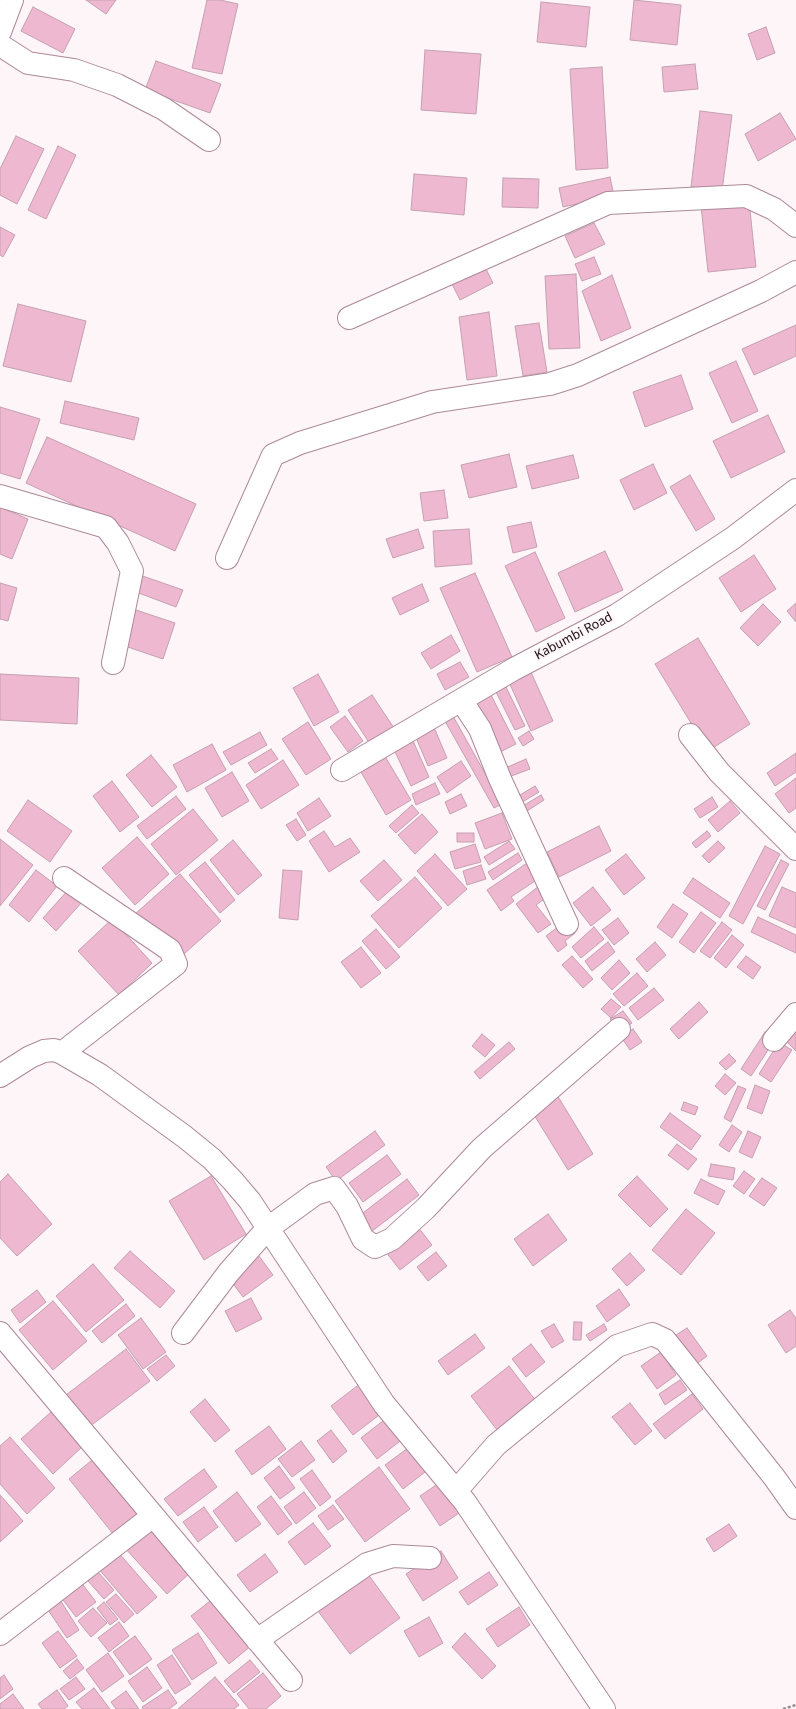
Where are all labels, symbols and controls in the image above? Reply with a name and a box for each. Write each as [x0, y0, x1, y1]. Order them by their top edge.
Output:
street label: Kabumbi Road [532, 609, 616, 665]

